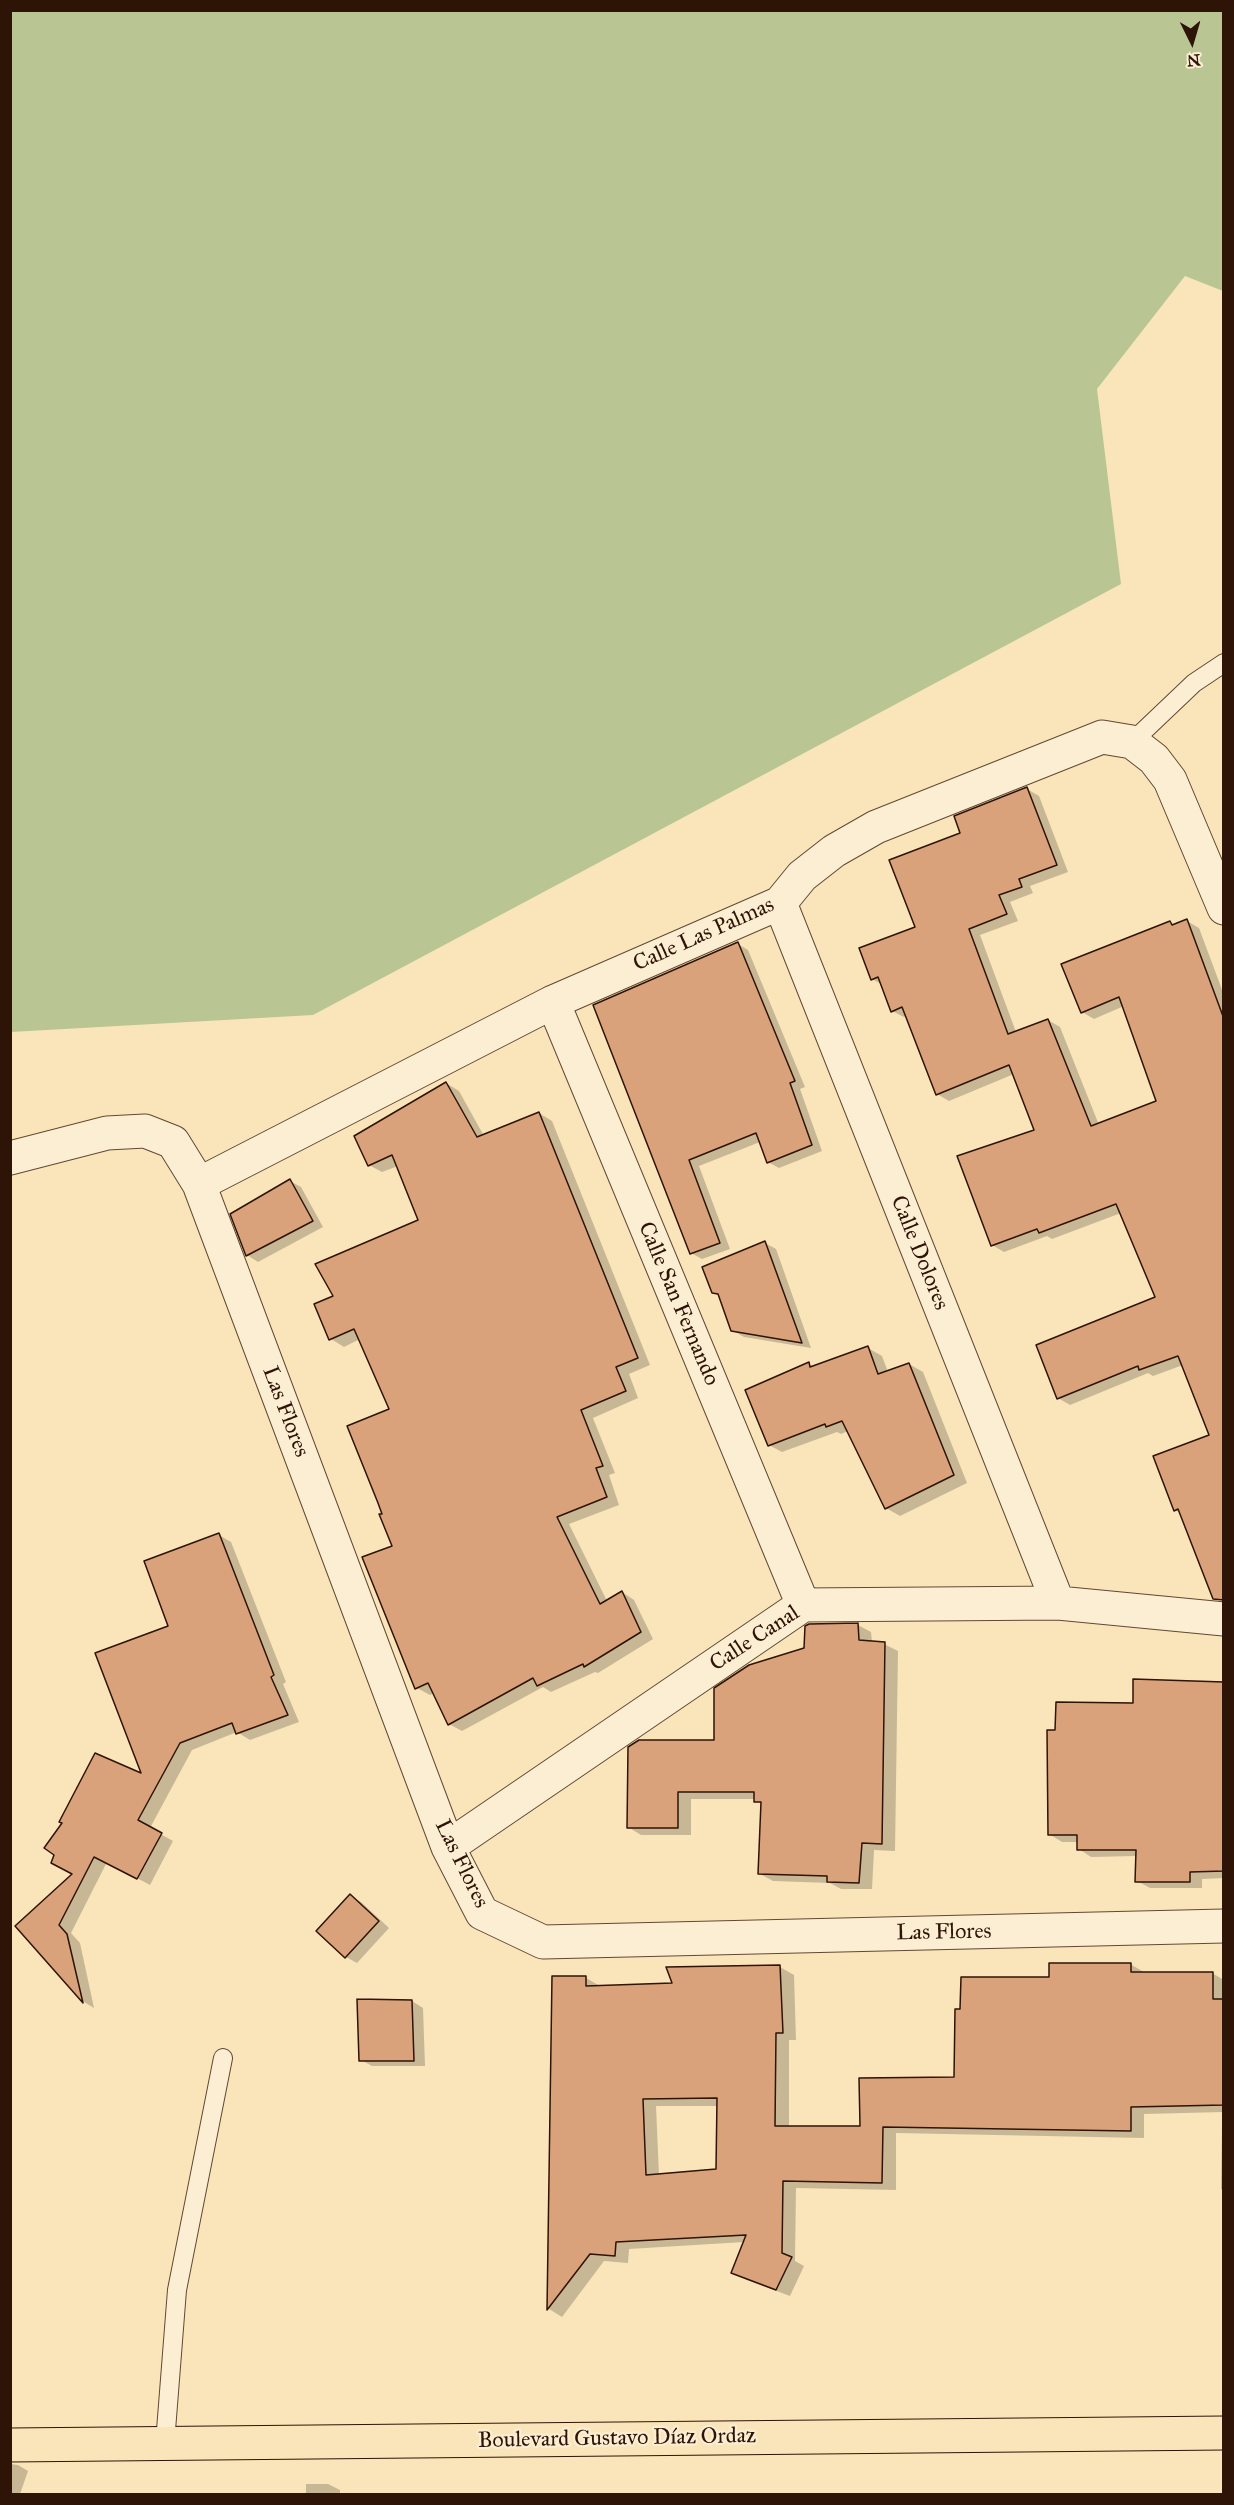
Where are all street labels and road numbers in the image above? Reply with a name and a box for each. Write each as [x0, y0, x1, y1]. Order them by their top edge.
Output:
street label: Calle Las Palmas [629, 892, 779, 978]
street label: Calle Dolores [884, 1192, 954, 1314]
street label: Calle San Fernando [632, 1218, 724, 1390]
street label: Las Flores [256, 1363, 314, 1461]
street label: Calle Canal [705, 1600, 805, 1678]
street label: Las Flores [428, 1816, 494, 1912]
street label: Las Flores [896, 1919, 992, 1947]
street label: Boulevard Gustavo Díaz Ordaz [478, 2423, 756, 2455]

